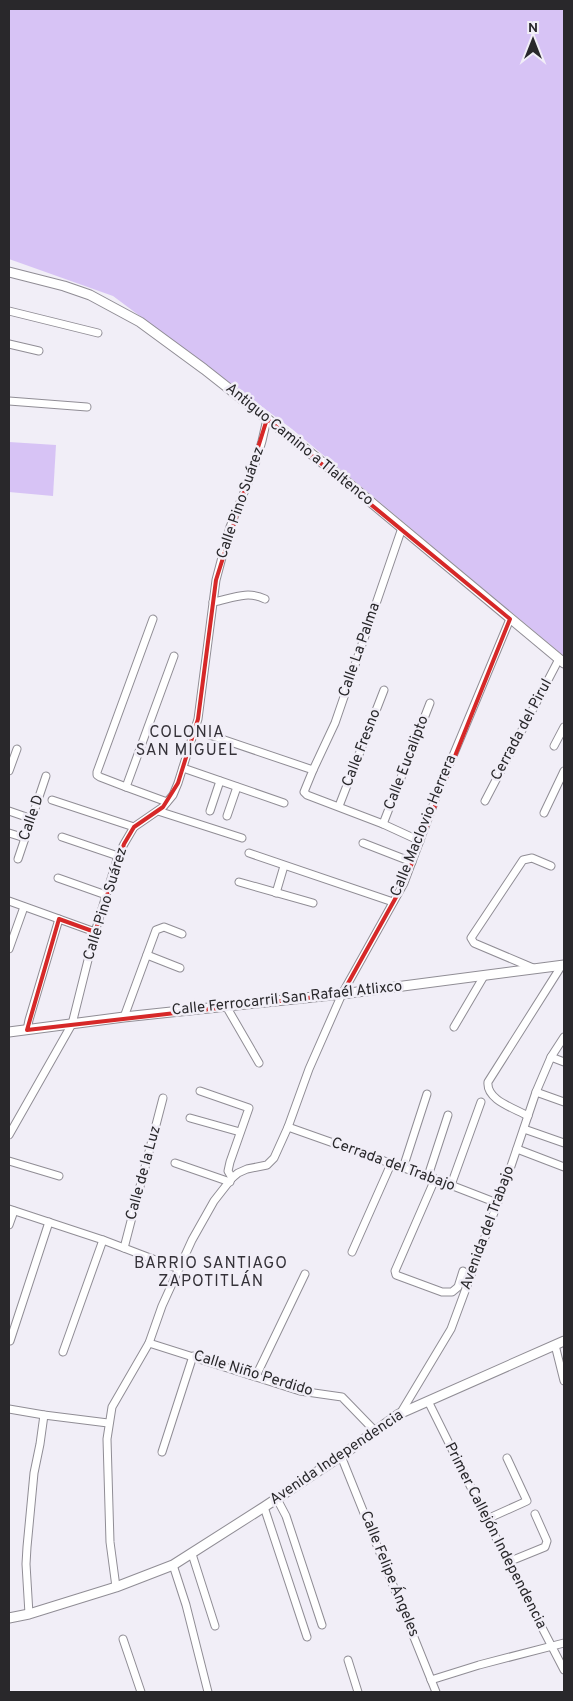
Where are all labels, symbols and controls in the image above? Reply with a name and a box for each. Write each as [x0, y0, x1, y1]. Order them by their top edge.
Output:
north arrow [508, 15, 558, 65]
text: N [528, 20, 538, 37]
street label: Antiguo Camino a Tlaltenco [221, 379, 377, 511]
street label: Calle Pino Suárez [213, 445, 269, 561]
street label: Calle La Palma [335, 600, 385, 700]
street label: Cerrada del Pirul [487, 676, 557, 784]
street label: Calle Fresno [338, 706, 386, 790]
street label: Calle Eucalipto [380, 713, 434, 813]
district label: COLONIA SAN MIGUEL [136, 723, 238, 761]
street label: Calle Maclovio Herrera [387, 752, 461, 900]
street label: Calle D [15, 793, 49, 843]
street label: Calle Pino Suárez [80, 845, 132, 963]
street label: Calle Ferrocarril San Rafaél Atlixco [171, 977, 403, 1021]
street label: Calle de la Luz [122, 1124, 166, 1222]
street label: Cerrada del Trabajo [328, 1134, 458, 1196]
street label: Avenida del Trabajo [457, 1163, 519, 1293]
district label: BARRIO SANTIAGO ZAPOTITLÁN [134, 1254, 288, 1292]
street label: Calle Niño Perdido [191, 1347, 315, 1401]
street label: Avenida Independencia [267, 1406, 407, 1510]
street label: Primer Callejón Independencia [440, 1440, 550, 1632]
street label: Calle Felipe Ángeles [355, 1508, 424, 1640]

